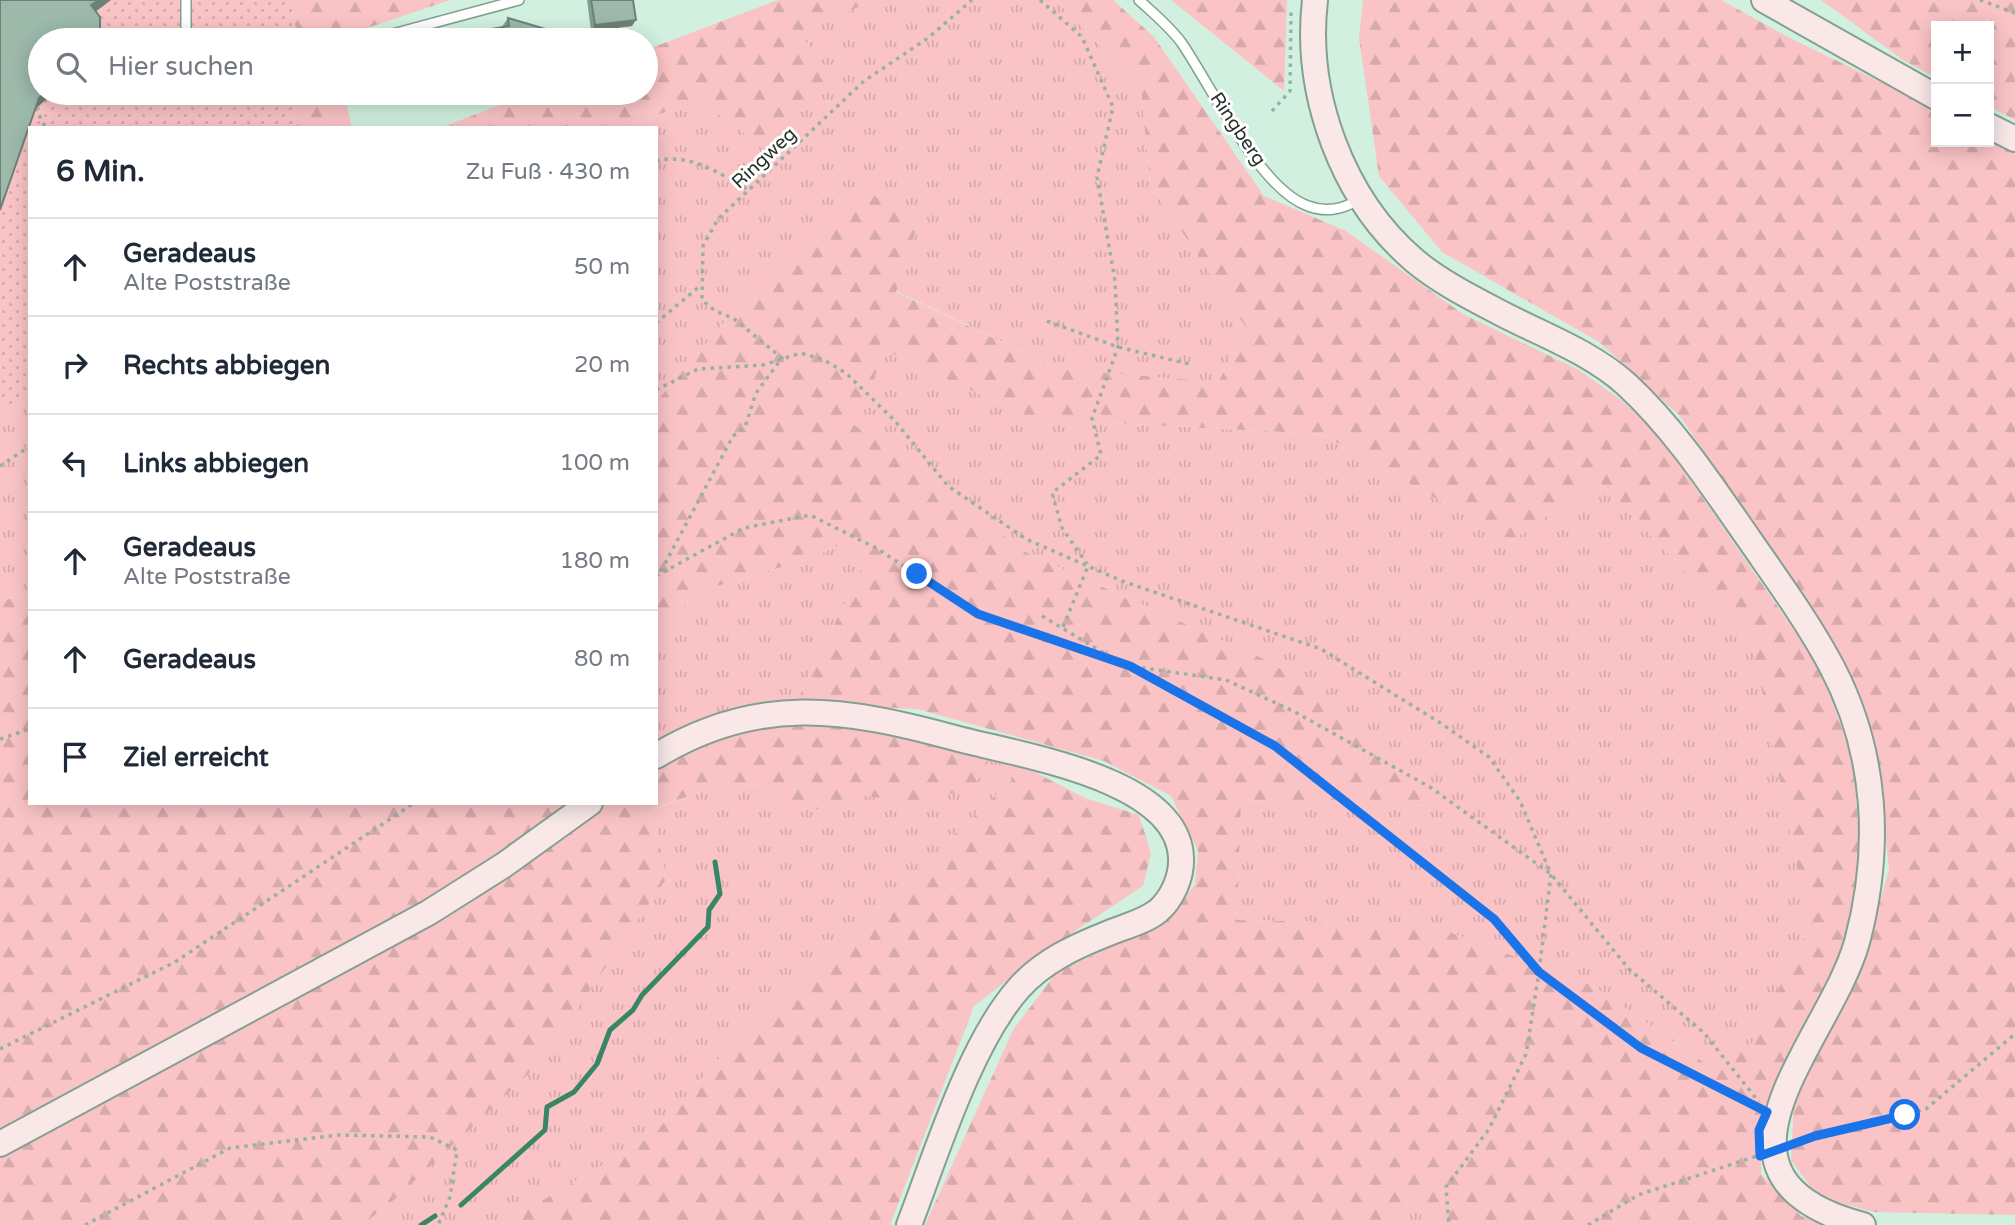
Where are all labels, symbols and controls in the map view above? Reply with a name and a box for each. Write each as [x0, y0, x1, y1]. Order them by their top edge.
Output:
map controls [1931, 21, 1994, 147]
button: + [1931, 21, 1994, 84]
search box [28, 28, 658, 105]
icon: search [52, 48, 90, 86]
text: Hier suchen [108, 51, 254, 82]
button: − [1931, 84, 1994, 147]
street label: Ringberg [1206, 88, 1270, 170]
street label: Ringweg [727, 123, 801, 193]
text: 6 Min. [56, 153, 145, 190]
text: Zu Fuß · 430 m [466, 158, 630, 186]
text: Geradeaus [123, 238, 256, 269]
icon: ahead [56, 248, 94, 286]
text: 50 m [574, 253, 630, 281]
text: Alte Poststraße [123, 269, 291, 297]
icon: right [56, 346, 94, 384]
text: Rechts abbiegen [123, 350, 330, 381]
text: 20 m [574, 351, 630, 379]
icon: left [56, 444, 94, 482]
text: Links abbiegen [123, 448, 309, 479]
text: 100 m [560, 449, 630, 477]
text: Geradeaus [123, 532, 256, 563]
icon: ahead [56, 542, 94, 580]
text: 180 m [560, 547, 630, 575]
route end [901, 558, 932, 589]
text: Alte Poststraße [123, 563, 291, 591]
icon: ahead [56, 640, 94, 678]
text: Geradeaus [123, 644, 256, 675]
text: 80 m [574, 645, 630, 673]
icon: arrive [56, 738, 94, 776]
text: Ziel erreicht [123, 742, 269, 773]
route start [1889, 1099, 1920, 1130]

